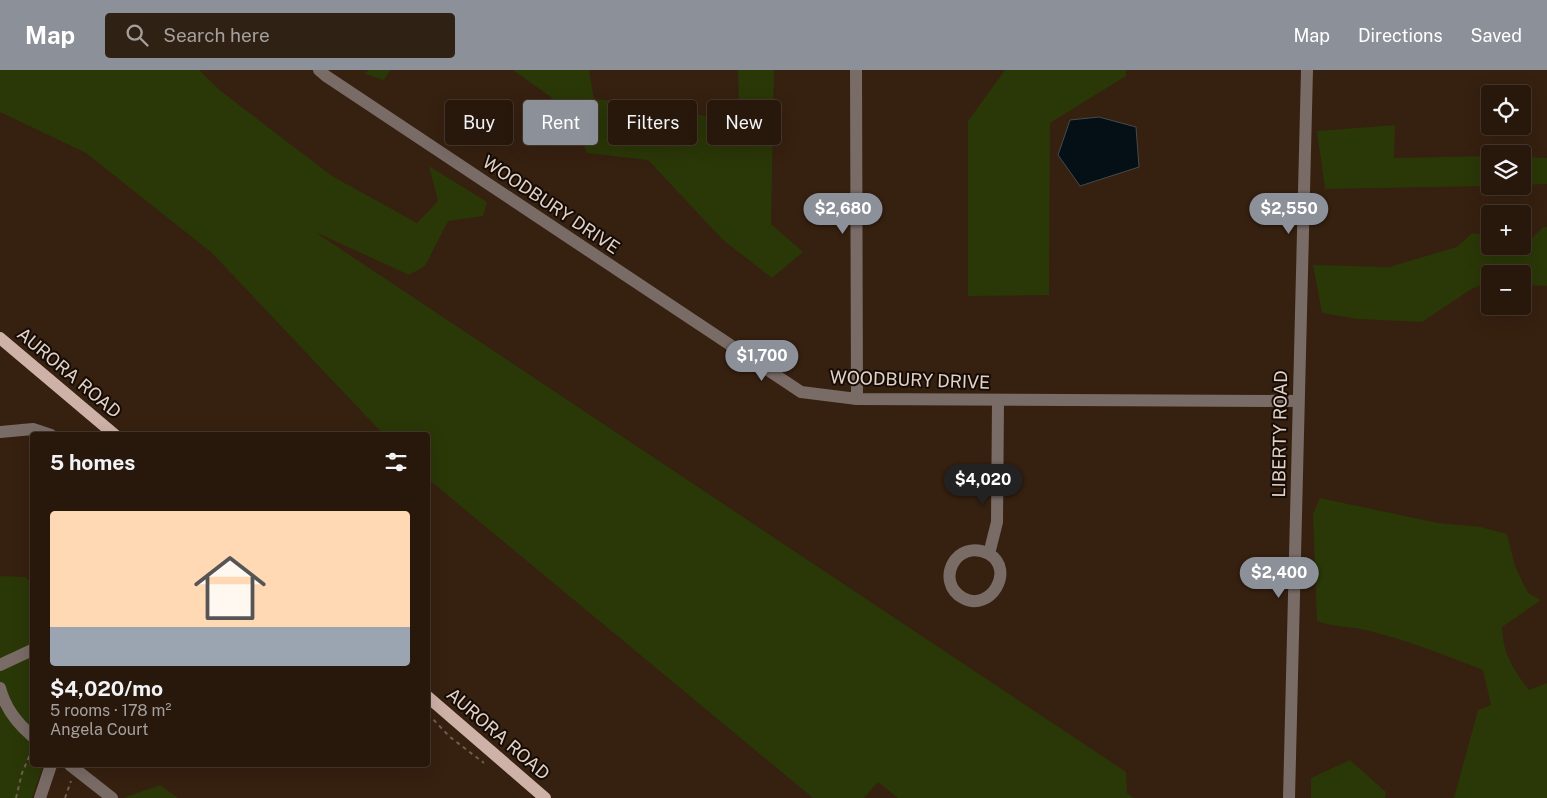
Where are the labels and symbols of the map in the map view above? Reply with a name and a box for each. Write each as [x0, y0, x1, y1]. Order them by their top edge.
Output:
street label: WOODBURY DRIVE [479, 151, 624, 258]
pin: $2,680 [802, 192, 884, 235]
pin: $2,550 [1248, 192, 1330, 235]
street label: AURORA ROAD [13, 323, 126, 422]
pin: $1,700 [721, 340, 803, 382]
street label: WOODBURY DRIVE [829, 366, 991, 393]
street label: LIBERTY ROAD [1268, 370, 1291, 498]
pin: $4,020 [942, 464, 1024, 506]
pin: $2,400 [1238, 556, 1320, 599]
street label: AURORA ROAD [443, 683, 554, 784]

